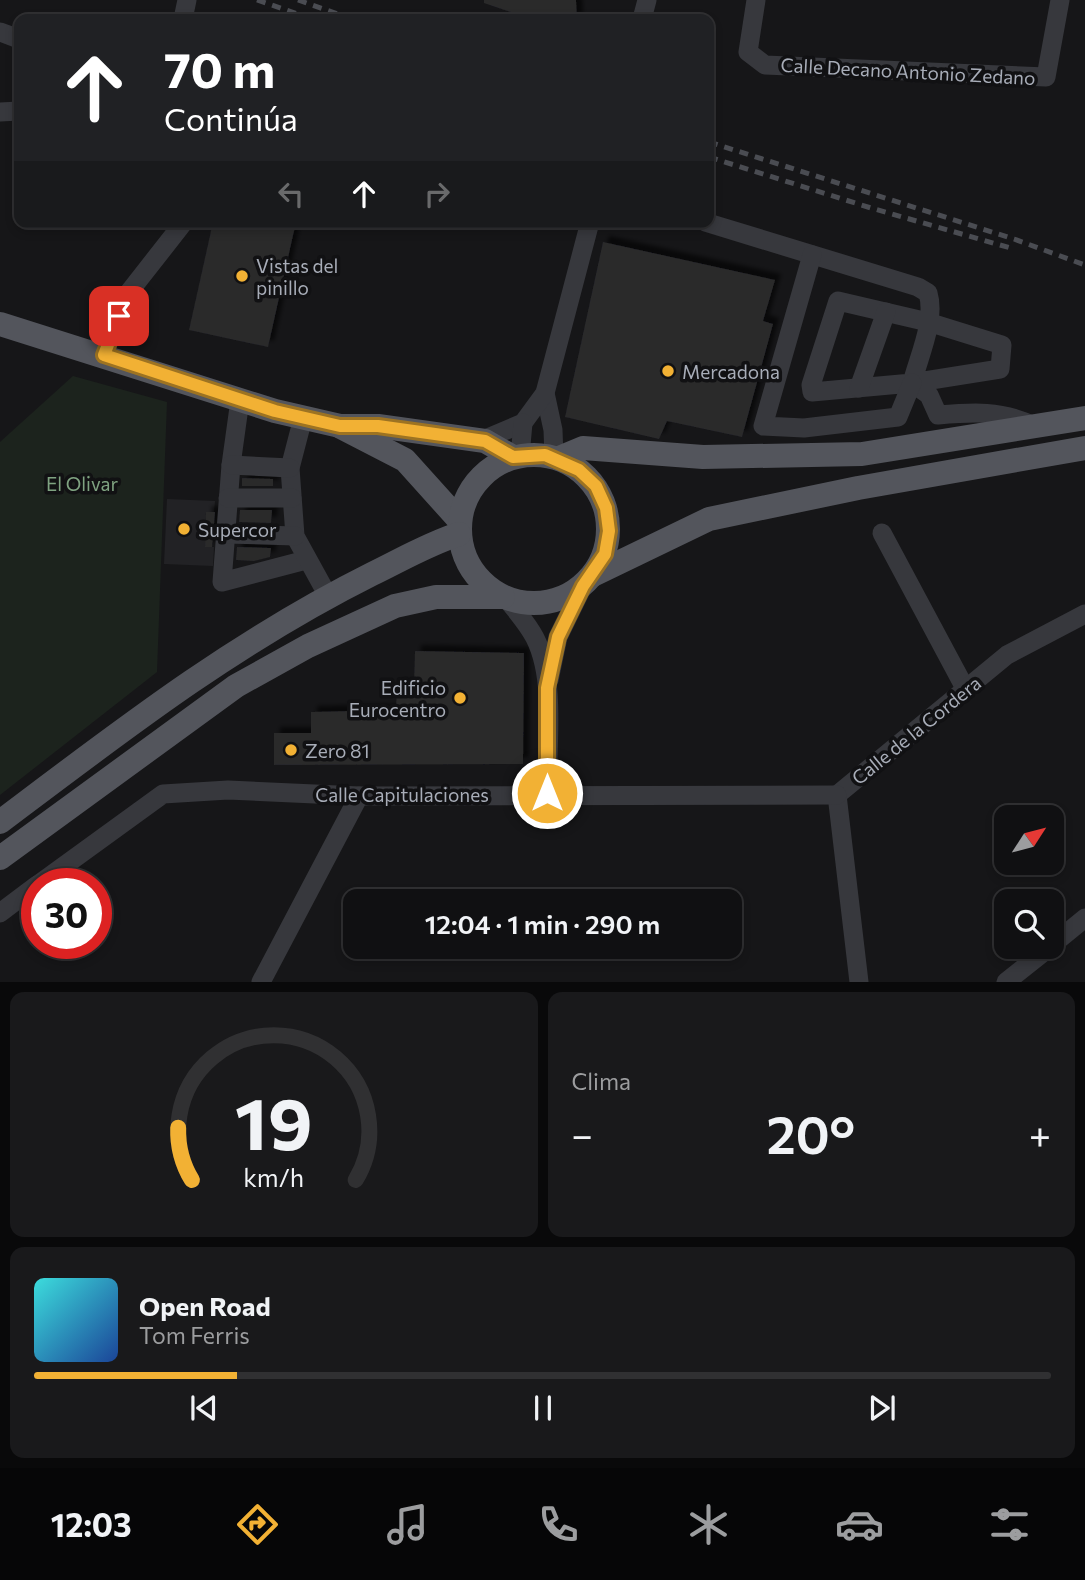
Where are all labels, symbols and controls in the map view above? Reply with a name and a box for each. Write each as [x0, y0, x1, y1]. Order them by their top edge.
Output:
text: 70 m [164, 38, 275, 98]
icon: ahead [49, 42, 140, 133]
street label: Calle Decano Antonio Zedano [780, 53, 1036, 89]
text: Continúa [164, 98, 298, 138]
icon: left [272, 175, 310, 213]
icon: ahead [345, 175, 383, 213]
icon: right [418, 175, 456, 213]
place label: Vistas del pinillo [256, 254, 338, 299]
marker: Vistas del pinillo [234, 268, 250, 284]
pin [89, 286, 149, 346]
icon: arrive [100, 297, 138, 335]
place label: Mercadona [682, 360, 780, 383]
marker: Mercadona [660, 363, 676, 379]
park label: El Olivar [46, 472, 118, 495]
place label: Supercor [198, 518, 277, 541]
marker: Supercor [176, 521, 192, 537]
street label: Calle de la Cordera [847, 671, 985, 789]
place label: Edificio Eurocentro [349, 676, 446, 721]
marker: Edificio Eurocentro [452, 690, 468, 706]
place label: Zero 81 [305, 739, 370, 762]
marker: Zero 81 [283, 742, 299, 758]
position arrow [510, 756, 584, 830]
street label: Calle Capitulaciones [315, 783, 489, 806]
north arrow [994, 805, 1064, 875]
map controls [994, 805, 1064, 959]
speed limit sign: 30 [21, 868, 112, 959]
button: search [994, 889, 1064, 959]
text: 12:04 · 1 min · 290 m [425, 908, 660, 939]
text: Clima [572, 1067, 631, 1095]
text: 19 [235, 1077, 313, 1166]
text: 20° [766, 1101, 855, 1165]
text: − [572, 1110, 593, 1157]
text: + [1029, 1110, 1051, 1157]
text: km/h [243, 1162, 304, 1192]
text: Open Road [139, 1290, 271, 1321]
text: Tom Ferris [139, 1321, 250, 1349]
icon: previous [185, 1389, 223, 1427]
icon: pause [524, 1389, 562, 1427]
icon: next [863, 1389, 901, 1427]
icon: directions [233, 1500, 282, 1549]
icon: music [383, 1500, 432, 1549]
icon: phone [534, 1500, 583, 1549]
icon: climate [684, 1500, 733, 1549]
icon: car [835, 1500, 884, 1549]
icon: filters [985, 1500, 1034, 1549]
text: 12:03 [51, 1504, 132, 1544]

